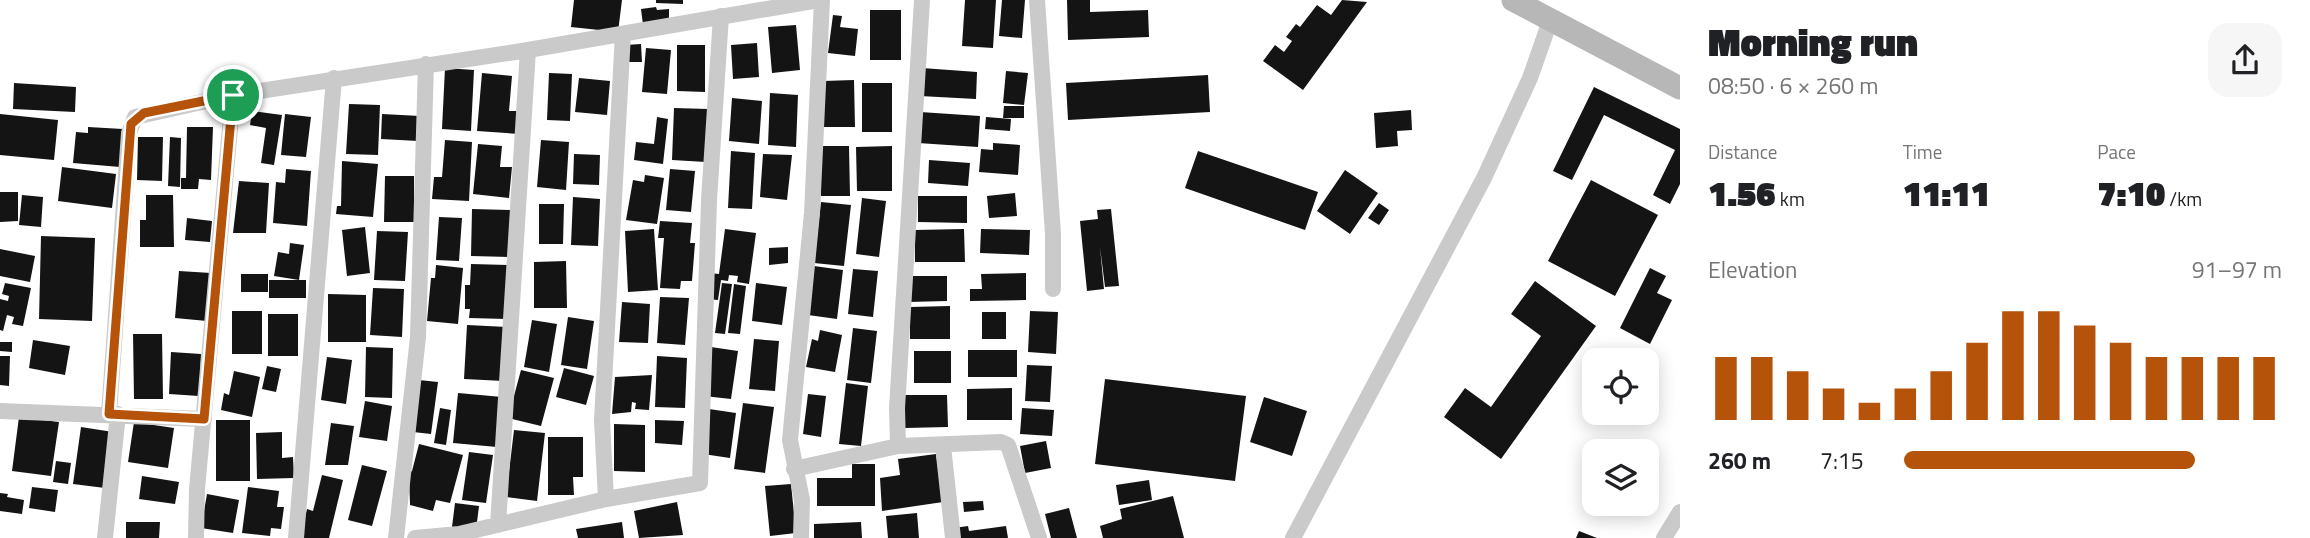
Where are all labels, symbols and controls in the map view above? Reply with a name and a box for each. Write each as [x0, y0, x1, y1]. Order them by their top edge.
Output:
text: Morning run [1708, 13, 1918, 71]
button: share [2208, 23, 2282, 97]
pin [203, 65, 263, 125]
text: 08:50 · 6 × 260 m [1708, 68, 1878, 103]
icon: arrive [214, 76, 252, 114]
text: Distance [1708, 137, 1777, 166]
text: Time [1903, 137, 1942, 166]
text: Pace [2097, 137, 2136, 166]
text: 1.56 [1708, 166, 1776, 220]
text: 11:11 [1903, 166, 1990, 220]
text: 7:10 [2097, 166, 2165, 220]
text: km [1776, 184, 1805, 213]
text: /km [2165, 184, 2202, 213]
text: Elevation [1708, 252, 1797, 287]
text: 91–97 m [2192, 252, 2282, 287]
map controls [1582, 348, 1659, 516]
button: locate [1582, 348, 1659, 425]
button: layers [1582, 439, 1659, 516]
text: 260 m [1708, 443, 1771, 478]
text: 7:15 [1820, 443, 1864, 478]

